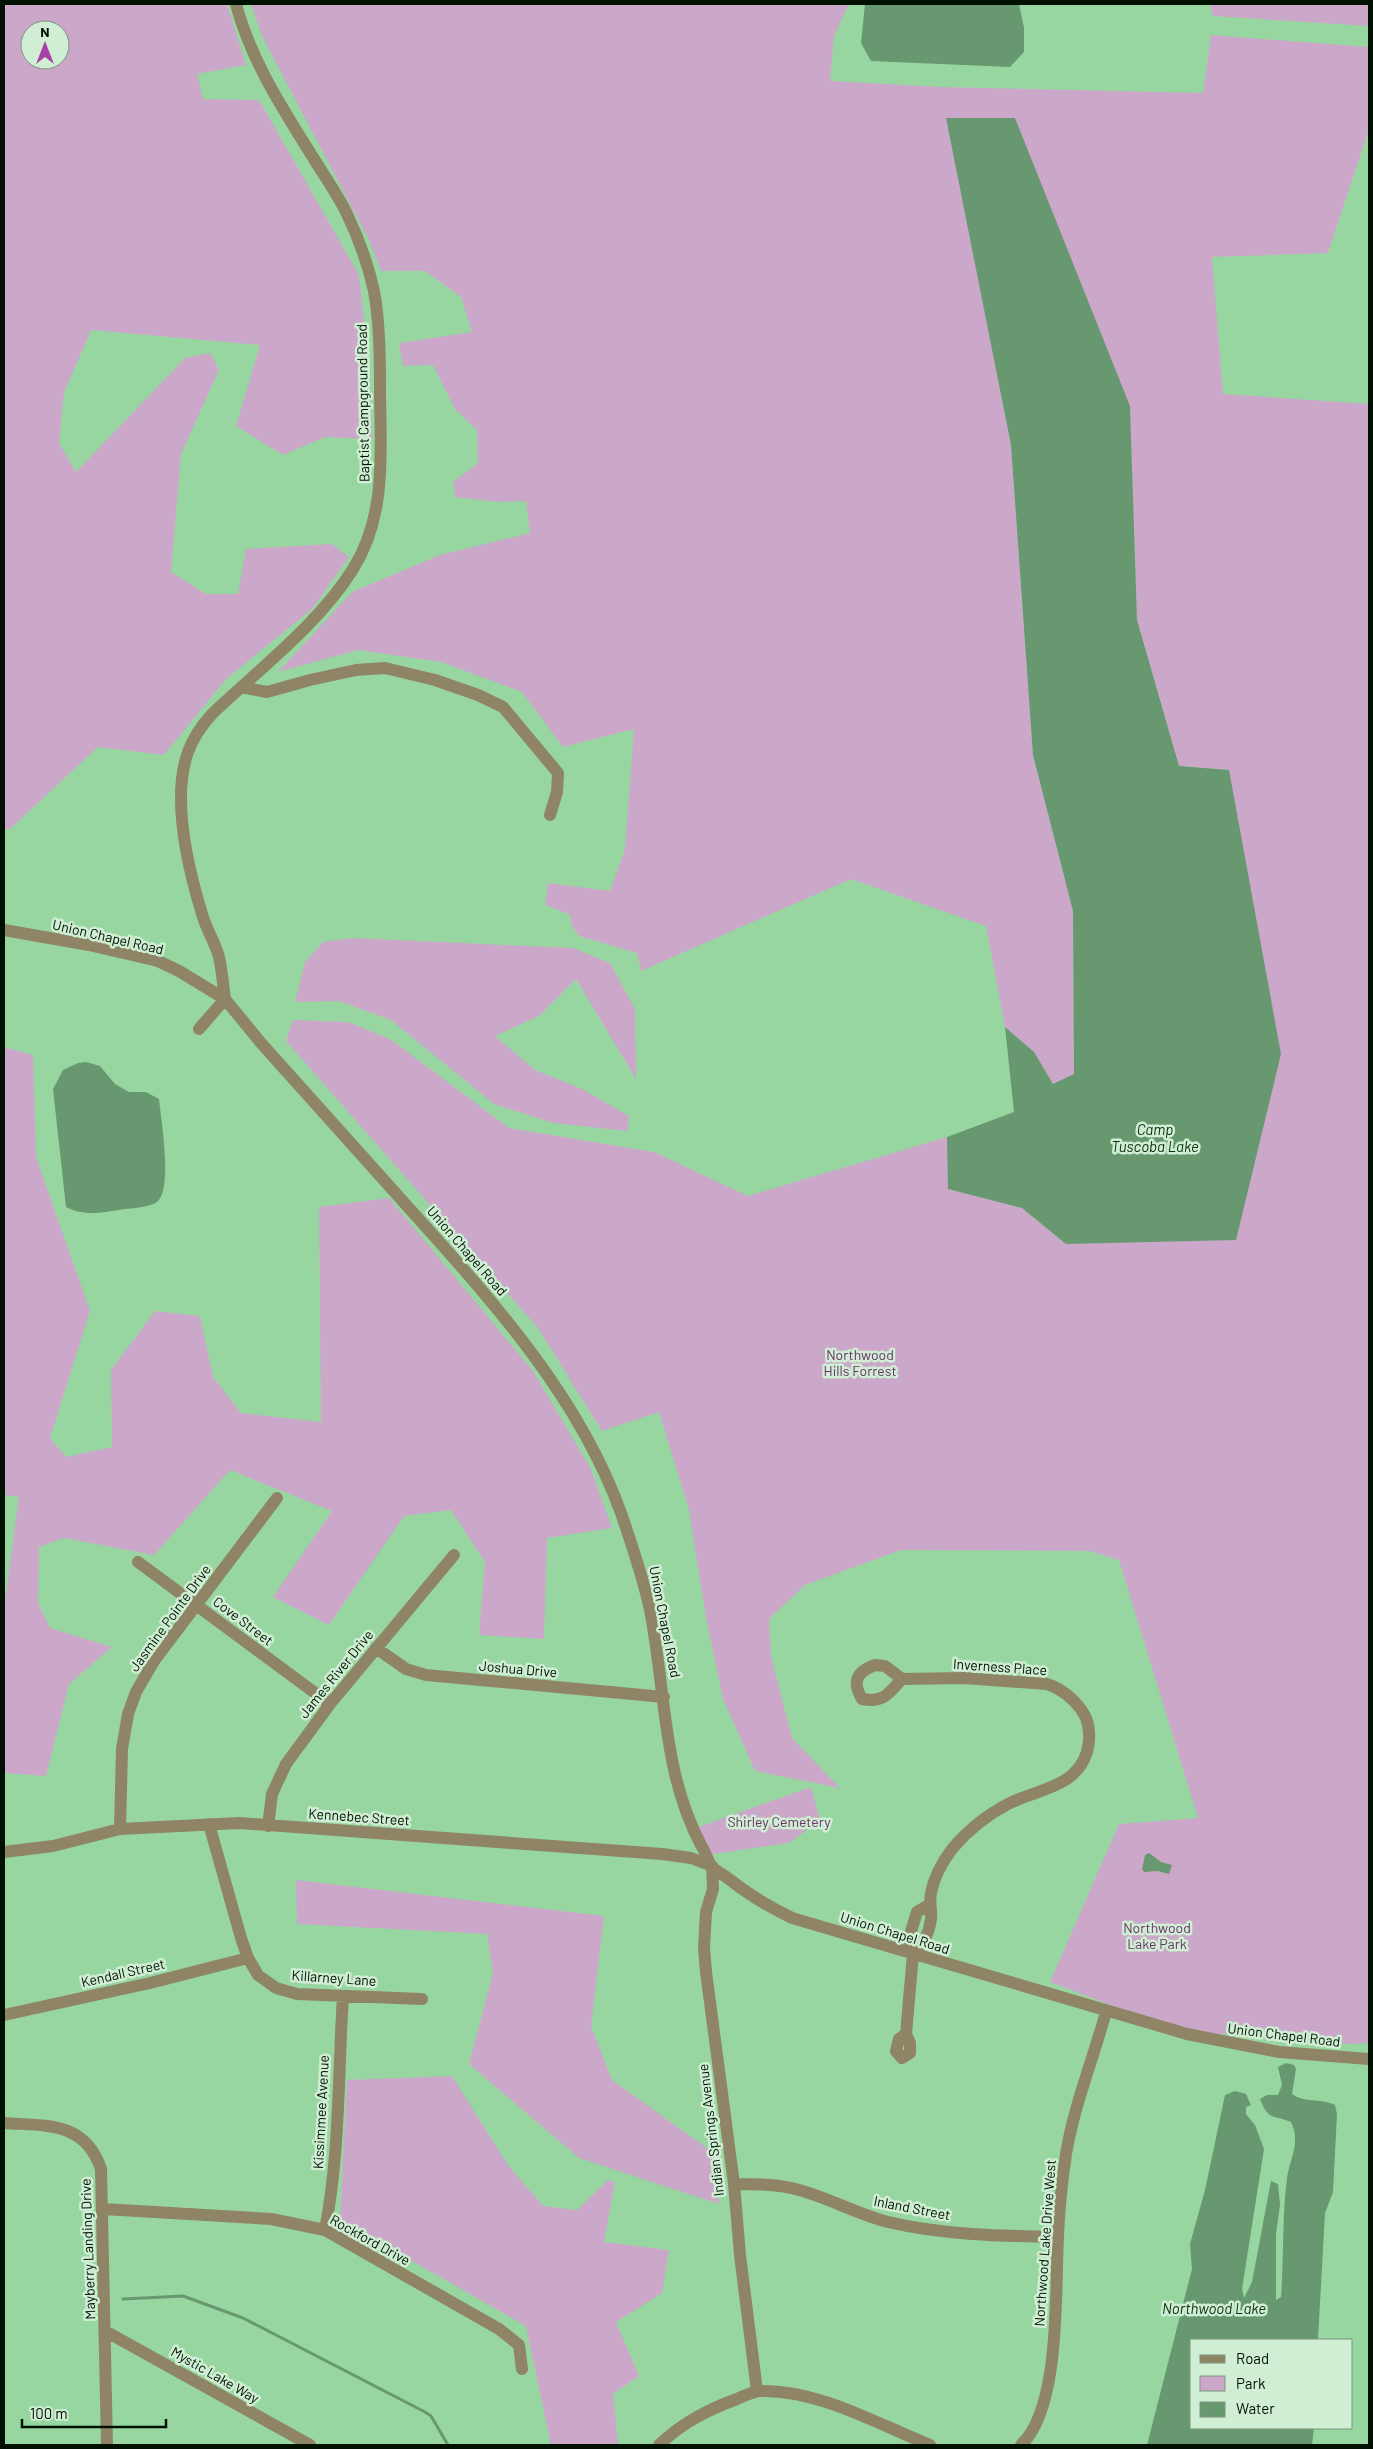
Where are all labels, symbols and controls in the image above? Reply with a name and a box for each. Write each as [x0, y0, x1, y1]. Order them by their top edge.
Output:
north arrow [20, 20, 70, 70]
text: N [40, 23, 50, 40]
street label: Baptist Campground Road [353, 324, 372, 482]
street label: Union Chapel Road [51, 915, 165, 958]
water label: Camp Tuscoba Lake [1111, 1120, 1199, 1155]
street label: Union Chapel Road [424, 1202, 511, 1299]
park label: Northwood Hills Forrest [824, 1346, 897, 1379]
street label: Jasmine Pointe Drive [125, 1561, 214, 1674]
street label: Union Chapel Road [646, 1565, 685, 1679]
street label: Cove Street [210, 1593, 277, 1649]
street label: James River Drive [295, 1626, 376, 1721]
street label: Inverness Place [952, 1655, 1048, 1678]
street label: Joshua Drive [478, 1657, 558, 1680]
street label: Kennebec Street [308, 1804, 410, 1829]
park label: Shirley Cemetery [727, 1813, 831, 1830]
street label: Union Chapel Road [838, 1908, 952, 1957]
park label: Northwood Lake Park [1123, 1919, 1191, 1952]
street label: Kendall Street [79, 1955, 166, 1990]
street label: Killarney Lane [291, 1966, 377, 1989]
street label: Union Chapel Road [1227, 2019, 1341, 2050]
street label: Kissimmee Avenue [309, 2054, 332, 2169]
street label: Indian Springs Avenue [694, 2063, 727, 2197]
street label: Northwood Lake Drive West [1030, 2159, 1059, 2327]
street label: Mayberry Landing Drive [77, 2178, 98, 2320]
street label: Inland Street [872, 2192, 952, 2223]
street label: Rockford Drive [327, 2211, 413, 2269]
water label: Northwood Lake [1162, 2299, 1266, 2317]
legend [1190, 2339, 1353, 2429]
street label: Mystic Lake Way [168, 2343, 263, 2407]
text: Road [1236, 2349, 1269, 2367]
text: Park [1236, 2374, 1266, 2392]
scale bar [22, 2396, 166, 2428]
text: Water [1236, 2399, 1275, 2417]
text: 100 m [30, 2404, 68, 2422]

